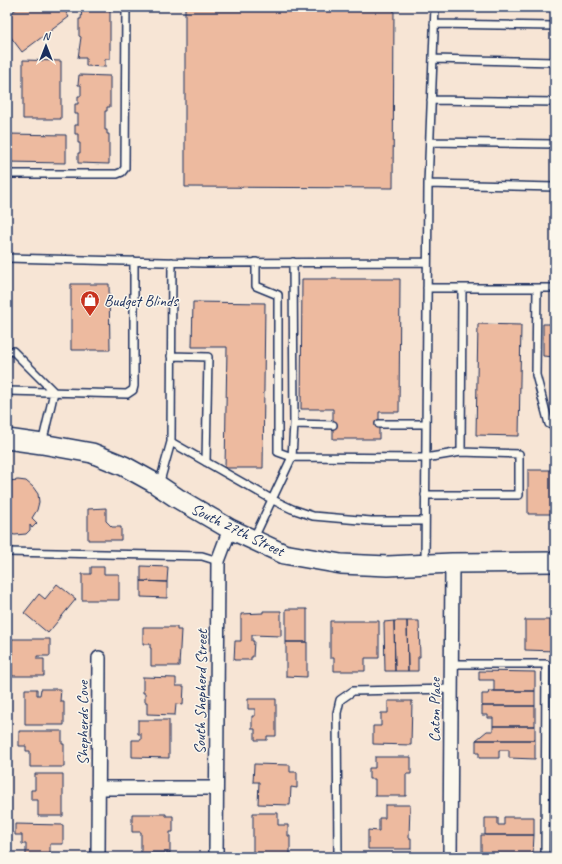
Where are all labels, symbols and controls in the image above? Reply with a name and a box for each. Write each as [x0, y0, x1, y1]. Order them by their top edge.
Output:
north arrow [26, 26, 66, 66]
text: N [43, 29, 52, 43]
shop icon: Budget Blinds [79, 289, 101, 317]
place label: Budget Blinds [104, 291, 179, 311]
street label: South 27th Street [188, 499, 289, 562]
street label: South Shepherd Street [190, 628, 212, 755]
street label: Caton Place [425, 676, 445, 742]
street label: Shepherds Cove [73, 679, 93, 765]

